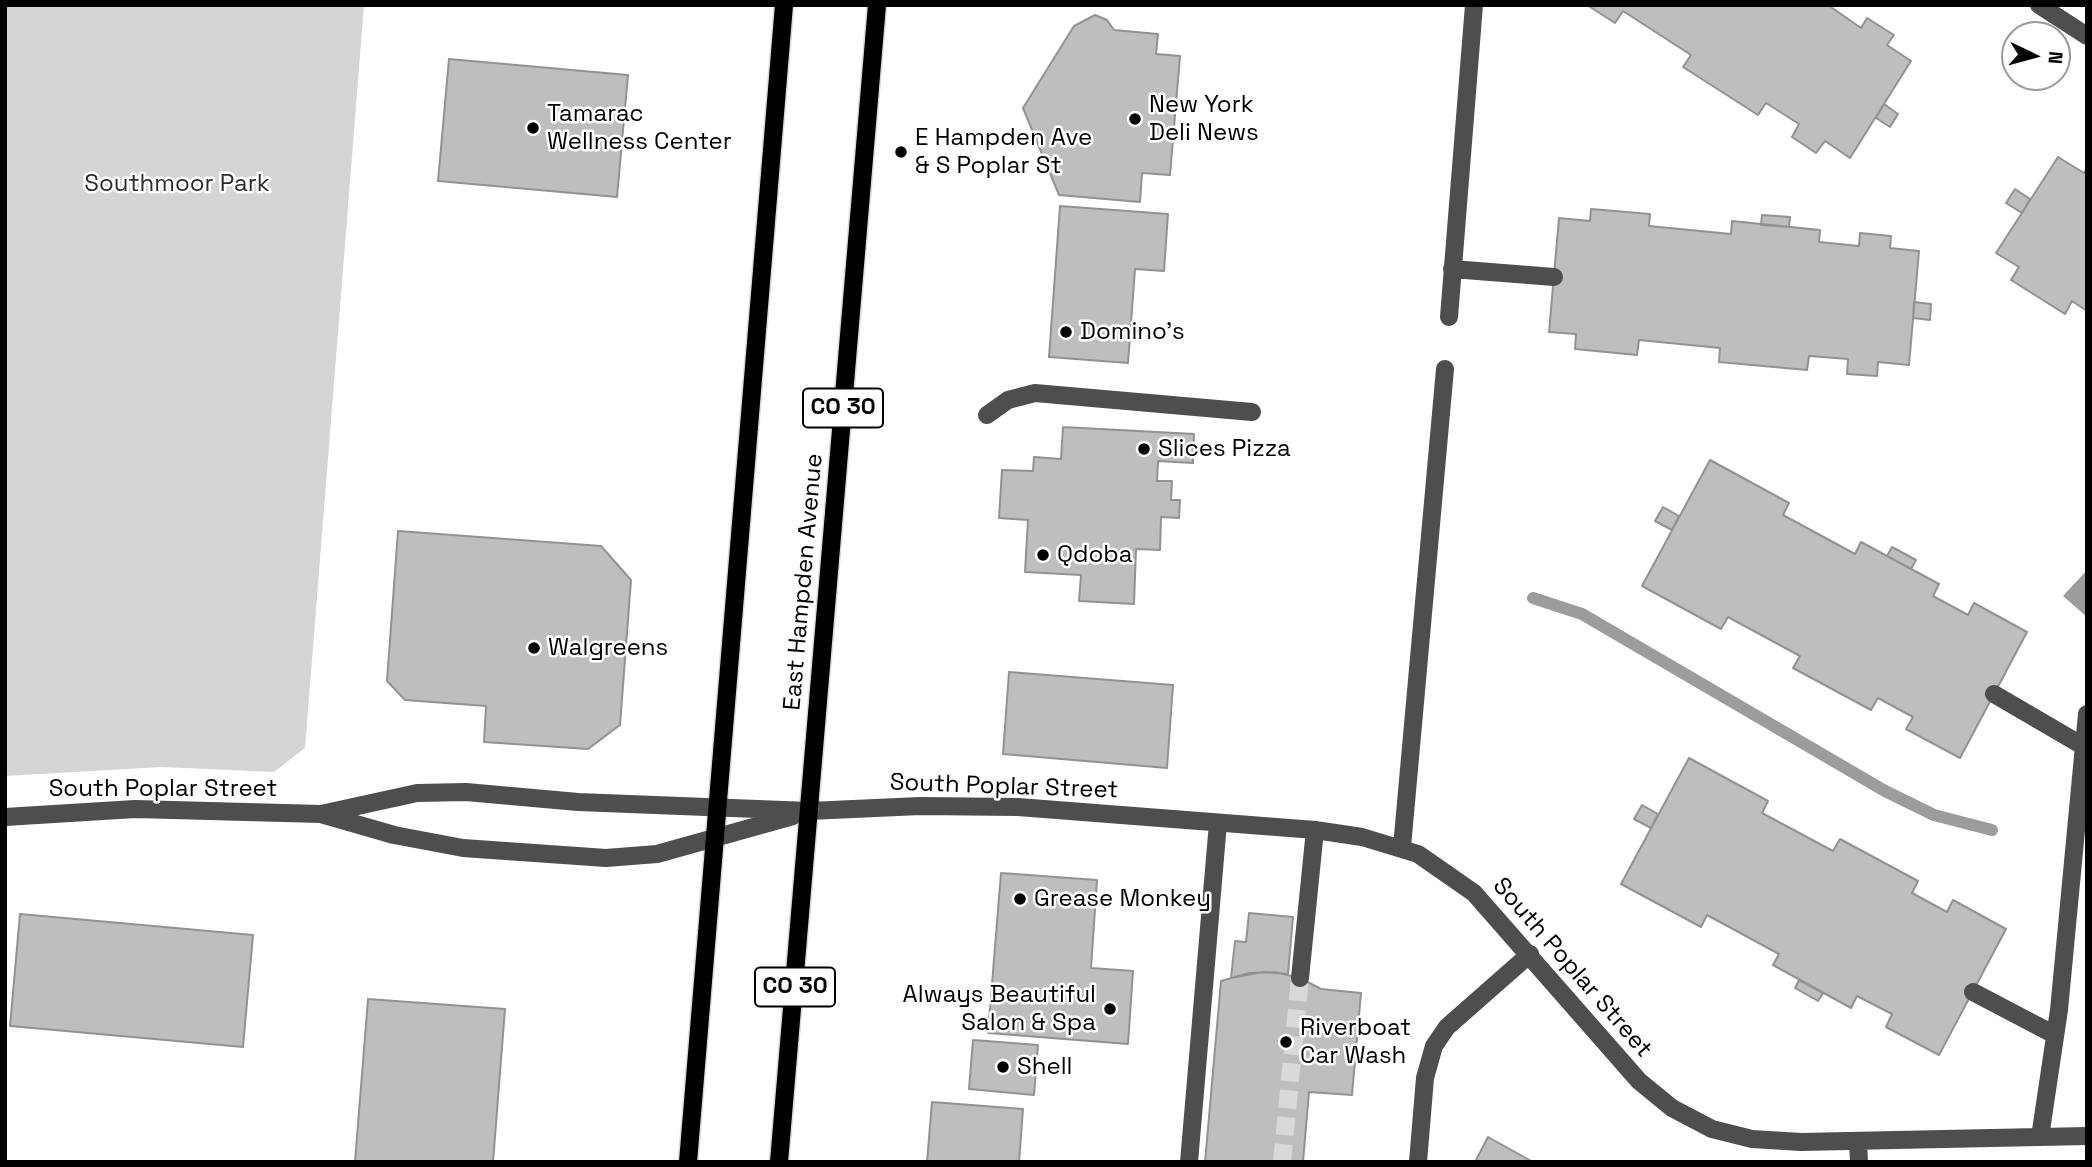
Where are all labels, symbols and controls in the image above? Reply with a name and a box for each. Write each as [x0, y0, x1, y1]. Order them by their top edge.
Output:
north arrow [2001, 21, 2071, 91]
text: N [2042, 50, 2068, 65]
place label: New York Deli News [1149, 91, 1259, 147]
place label: Tamarac Wellness Center [547, 100, 732, 156]
marker: New York Deli News [1127, 111, 1143, 127]
marker: Tamarac Wellness Center [525, 120, 541, 136]
place label: E Hampden Ave & S Poplar St [915, 124, 1092, 180]
marker: E Hampden Ave & S Poplar St [893, 144, 909, 160]
park label: Southmoor Park [84, 170, 270, 198]
place label: Domino's [1080, 318, 1185, 346]
marker: Domino's [1058, 324, 1074, 340]
road number: CO 30 [803, 388, 883, 428]
place label: Slices Pizza [1158, 435, 1291, 463]
marker: Slices Pizza [1136, 441, 1152, 457]
street label: East Hampden Avenue [778, 452, 830, 712]
place label: Qdoba [1057, 541, 1133, 569]
marker: Qdoba [1035, 547, 1051, 563]
place label: Walgreens [548, 634, 668, 662]
marker: Walgreens [526, 640, 542, 656]
street label: South Poplar Street [889, 769, 1119, 805]
street label: South Poplar Street [49, 775, 277, 803]
street label: South Poplar Street [1486, 872, 1658, 1064]
place label: Grease Monkey [1034, 885, 1211, 913]
marker: Grease Monkey [1012, 891, 1028, 907]
road number: CO 30 [755, 968, 835, 1006]
place label: Always Beautiful Salon & Spa [903, 981, 1096, 1037]
marker: Always Beautiful Salon & Spa [1102, 1001, 1118, 1017]
place label: Riverboat Car Wash [1300, 1014, 1411, 1070]
marker: Riverboat Car Wash [1278, 1034, 1294, 1050]
place label: Shell [1017, 1053, 1072, 1081]
marker: Shell [995, 1059, 1011, 1075]

